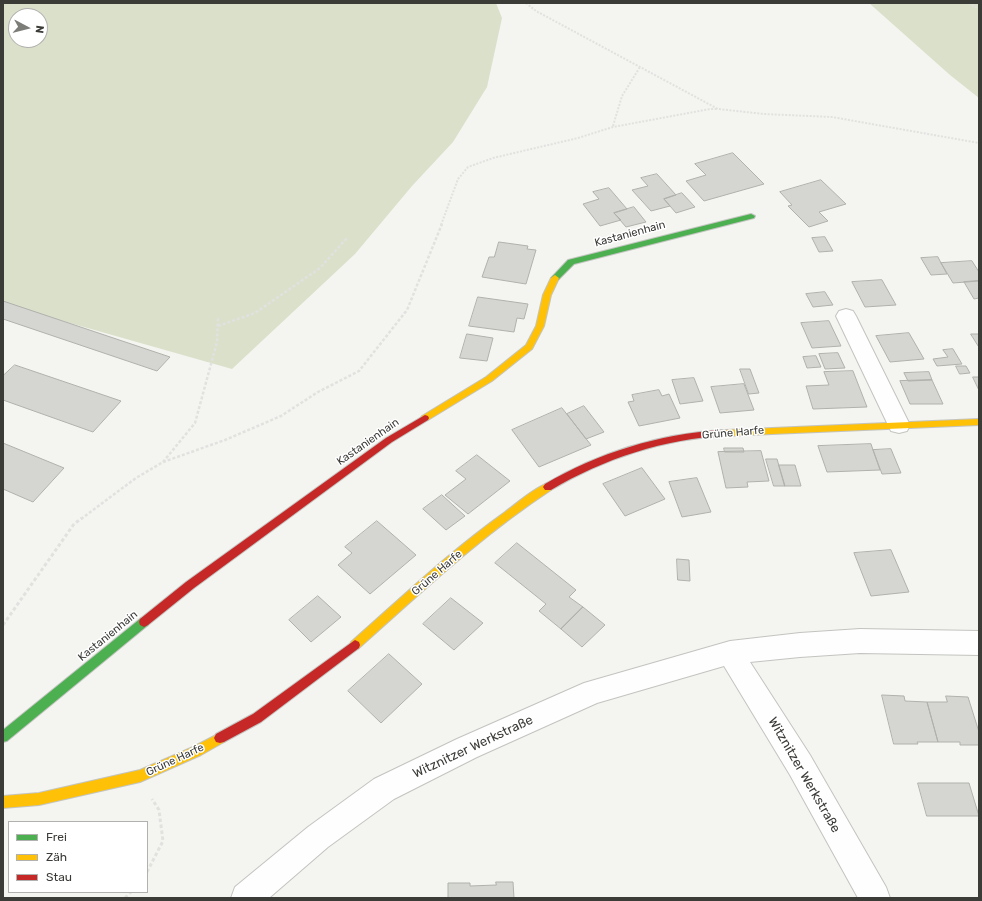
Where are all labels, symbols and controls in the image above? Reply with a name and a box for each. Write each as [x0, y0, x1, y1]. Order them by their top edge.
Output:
north arrow [8, 8, 48, 48]
text: N [32, 25, 46, 34]
street label: Kastanienhain [593, 218, 667, 250]
street label: Kastanienhain [334, 416, 402, 468]
street label: Grüne Harfe [701, 424, 765, 442]
street label: Grüne Harfe [409, 548, 465, 598]
street label: Kastanienhain [76, 608, 140, 664]
street label: Witznitzer Werkstraße [410, 712, 536, 782]
street label: Witznitzer Werkstraße [765, 714, 843, 836]
street label: Grüne Harfe [144, 741, 206, 779]
legend [8, 821, 148, 893]
text: Frei [46, 830, 67, 844]
text: Zäh [46, 850, 67, 864]
text: Stau [46, 870, 72, 884]

